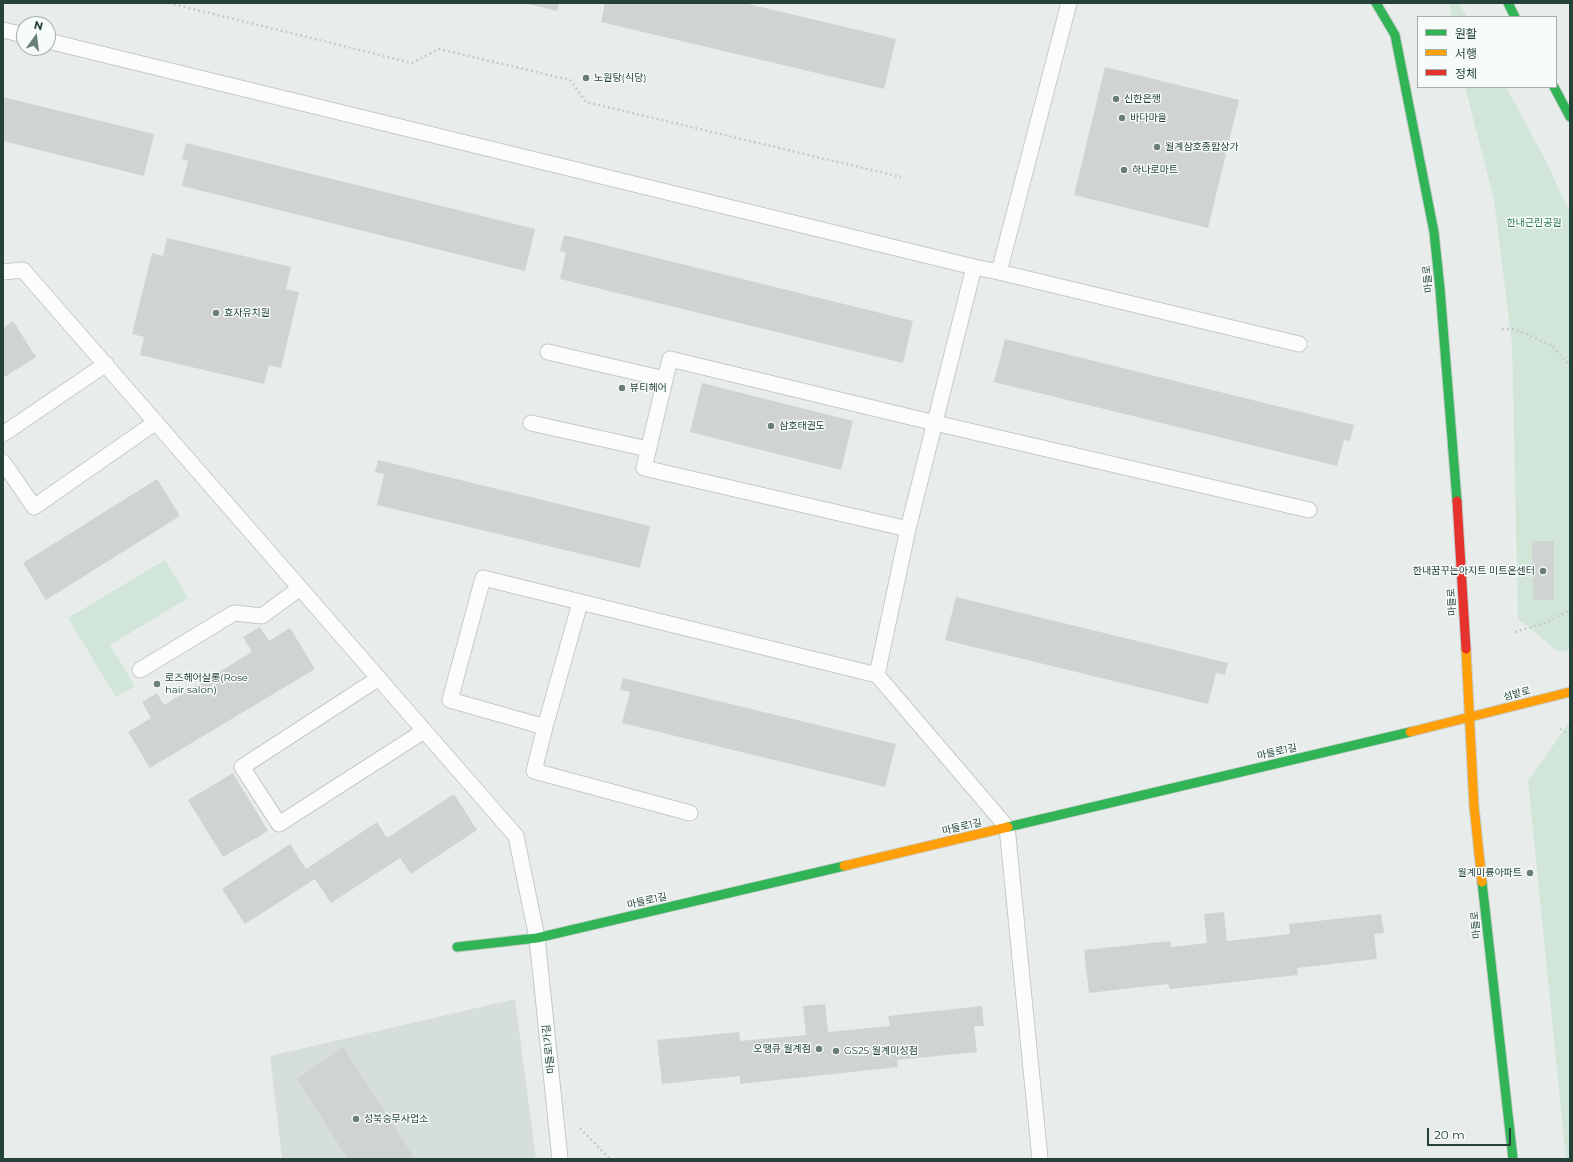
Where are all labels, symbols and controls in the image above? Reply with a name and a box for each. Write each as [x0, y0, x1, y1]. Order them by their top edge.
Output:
north arrow [16, 16, 56, 56]
legend [1417, 16, 1557, 88]
text: N [33, 17, 45, 33]
text: 원활 [1455, 26, 1477, 41]
text: 서행 [1455, 46, 1477, 61]
text: 정체 [1455, 66, 1477, 81]
place label: 노원탕(식당) [594, 72, 647, 84]
marker: 노원탕(식당) [581, 73, 591, 83]
place label: 신한은행 [1124, 93, 1161, 105]
marker: 신한은행 [1111, 94, 1121, 104]
place label: 바다마을 [1130, 112, 1167, 124]
marker: 바다마을 [1117, 113, 1127, 123]
place label: 월계삼호종합상가 [1165, 141, 1239, 153]
marker: 월계삼호종합상가 [1152, 142, 1162, 152]
place label: 하나로마트 [1132, 164, 1178, 176]
marker: 하나로마트 [1119, 165, 1129, 175]
park label: 한내근린공원 [1506, 217, 1562, 229]
street label: 마들로 [1421, 265, 1435, 293]
place label: 효자유치원 [224, 307, 270, 319]
marker: 효자유치원 [211, 308, 221, 318]
place label: 뷰티헤어 [630, 382, 667, 394]
marker: 뷰티헤어 [617, 383, 627, 393]
place label: 삼호태권도 [779, 420, 825, 432]
marker: 삼호태권도 [766, 421, 776, 431]
place label: 한내꿈꾸는아지트 미트온센터 [1413, 565, 1535, 577]
marker: 한내꿈꾸는아지트 미트온센터 [1538, 566, 1548, 576]
street label: 마들로 [1445, 588, 1459, 616]
place label: 로즈헤어살롱(Rose hair salon) [165, 672, 248, 696]
marker: 로즈헤어살롱(Rose hair salon) [152, 679, 162, 689]
street label: 섬밭로 [1502, 685, 1532, 703]
street label: 마들로1길 [1256, 742, 1298, 762]
street label: 마들로1길 [941, 817, 983, 837]
place label: 월계미륭아파트 [1458, 867, 1522, 879]
marker: 월계미륭아파트 [1525, 868, 1535, 878]
street label: 마들로1길 [626, 891, 668, 911]
street label: 마들로 [1469, 911, 1483, 939]
street label: 마들로1가길 [540, 1024, 558, 1074]
place label: 오땡큐 월계점 [753, 1043, 811, 1055]
marker: 오땡큐 월계점 [814, 1044, 824, 1054]
place label: GS25 월계미성점 [844, 1045, 918, 1057]
marker: GS25 월계미성점 [831, 1046, 841, 1056]
place label: 성북승무사업소 [364, 1113, 428, 1125]
marker: 성북승무사업소 [351, 1114, 361, 1124]
scale bar [1429, 1120, 1513, 1146]
text: 20 m [1434, 1127, 1465, 1142]

